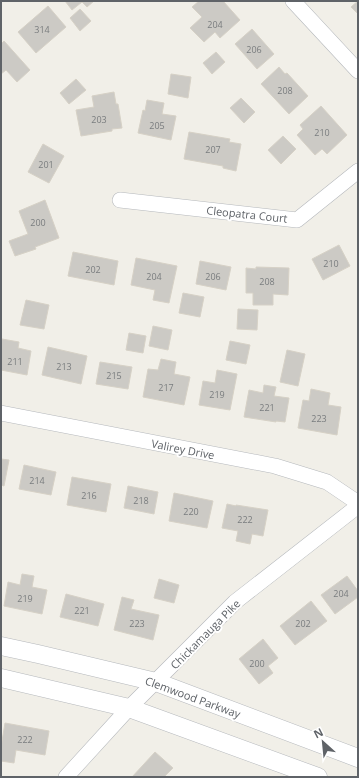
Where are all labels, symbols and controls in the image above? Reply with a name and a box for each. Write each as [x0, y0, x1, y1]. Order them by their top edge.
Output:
house number: 204 [207, 18, 223, 31]
house number: 314 [34, 23, 50, 36]
house number: 206 [246, 43, 262, 56]
house number: 208 [277, 84, 293, 97]
house number: 203 [91, 113, 107, 126]
house number: 205 [149, 119, 165, 132]
house number: 210 [314, 126, 330, 139]
house number: 207 [205, 143, 221, 156]
house number: 201 [38, 158, 54, 171]
street label: Cleopatra Court [206, 202, 288, 226]
house number: 200 [30, 216, 46, 229]
house number: 210 [323, 257, 339, 270]
house number: 202 [85, 263, 101, 276]
house number: 204 [146, 270, 162, 283]
house number: 206 [205, 270, 221, 283]
house number: 208 [259, 275, 275, 288]
house number: 211 [7, 355, 23, 368]
house number: 213 [56, 360, 72, 373]
house number: 215 [106, 369, 122, 382]
house number: 217 [158, 381, 174, 394]
house number: 219 [209, 388, 225, 401]
house number: 221 [259, 401, 275, 414]
house number: 223 [311, 412, 327, 425]
street label: Valirey Drive [150, 436, 216, 462]
house number: 214 [29, 474, 45, 487]
house number: 216 [81, 489, 97, 502]
house number: 218 [133, 494, 149, 507]
house number: 220 [183, 505, 199, 518]
house number: 222 [237, 513, 253, 526]
house number: 204 [333, 587, 349, 600]
house number: 219 [17, 592, 33, 605]
street label: Chickamauga Pike [167, 596, 243, 672]
house number: 221 [74, 604, 90, 617]
house number: 223 [129, 617, 145, 630]
house number: 202 [295, 617, 311, 630]
house number: 200 [249, 657, 265, 670]
street label: Clemwood Parkway [143, 673, 243, 721]
north arrow [303, 722, 343, 762]
text: N [311, 724, 326, 741]
house number: 222 [17, 733, 33, 746]

